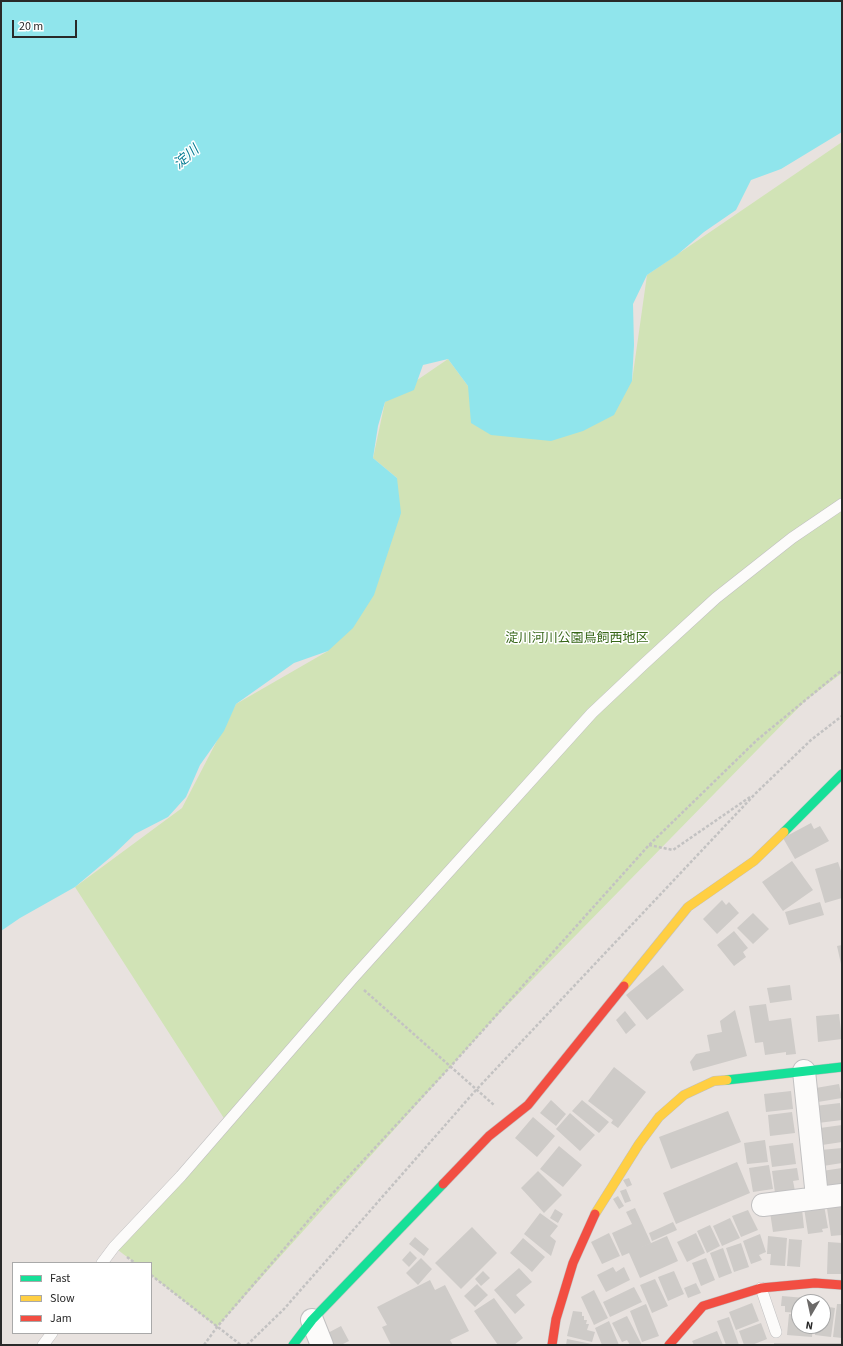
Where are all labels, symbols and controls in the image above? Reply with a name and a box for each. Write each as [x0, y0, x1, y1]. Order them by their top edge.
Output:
scale bar [14, 12, 79, 38]
text: 20 m [19, 18, 43, 35]
water label: 淀川 [171, 142, 203, 174]
park label: 淀川河川公園鳥飼西地区 [506, 631, 648, 647]
legend [12, 1262, 152, 1334]
text: Fast [50, 1270, 70, 1287]
text: Slow [50, 1290, 75, 1307]
north arrow [791, 1294, 831, 1334]
text: Jam [50, 1310, 72, 1327]
text: N [804, 1317, 814, 1333]

